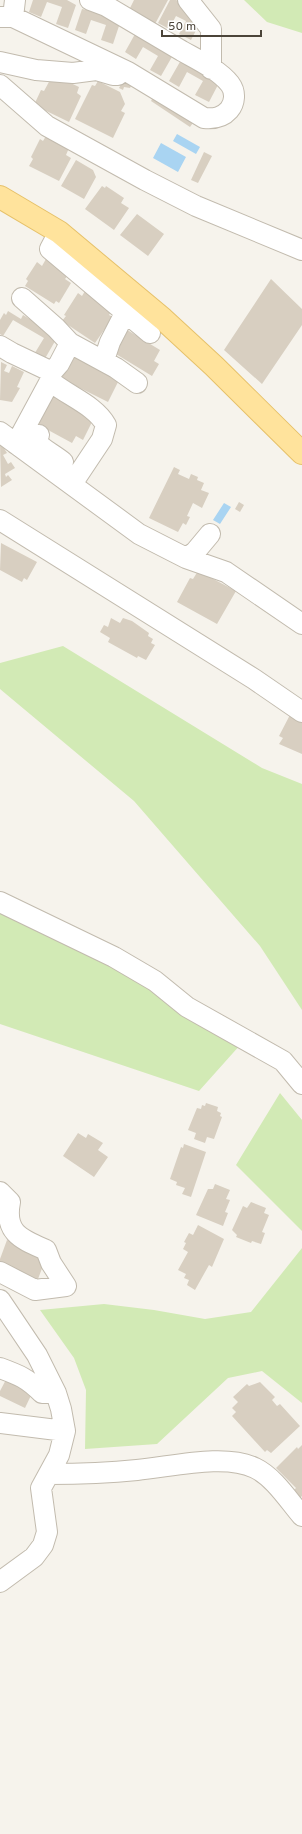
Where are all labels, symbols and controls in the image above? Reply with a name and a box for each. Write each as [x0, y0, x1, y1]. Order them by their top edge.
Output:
scale bar [162, 12, 261, 38]
text: 50 m [168, 19, 196, 35]

